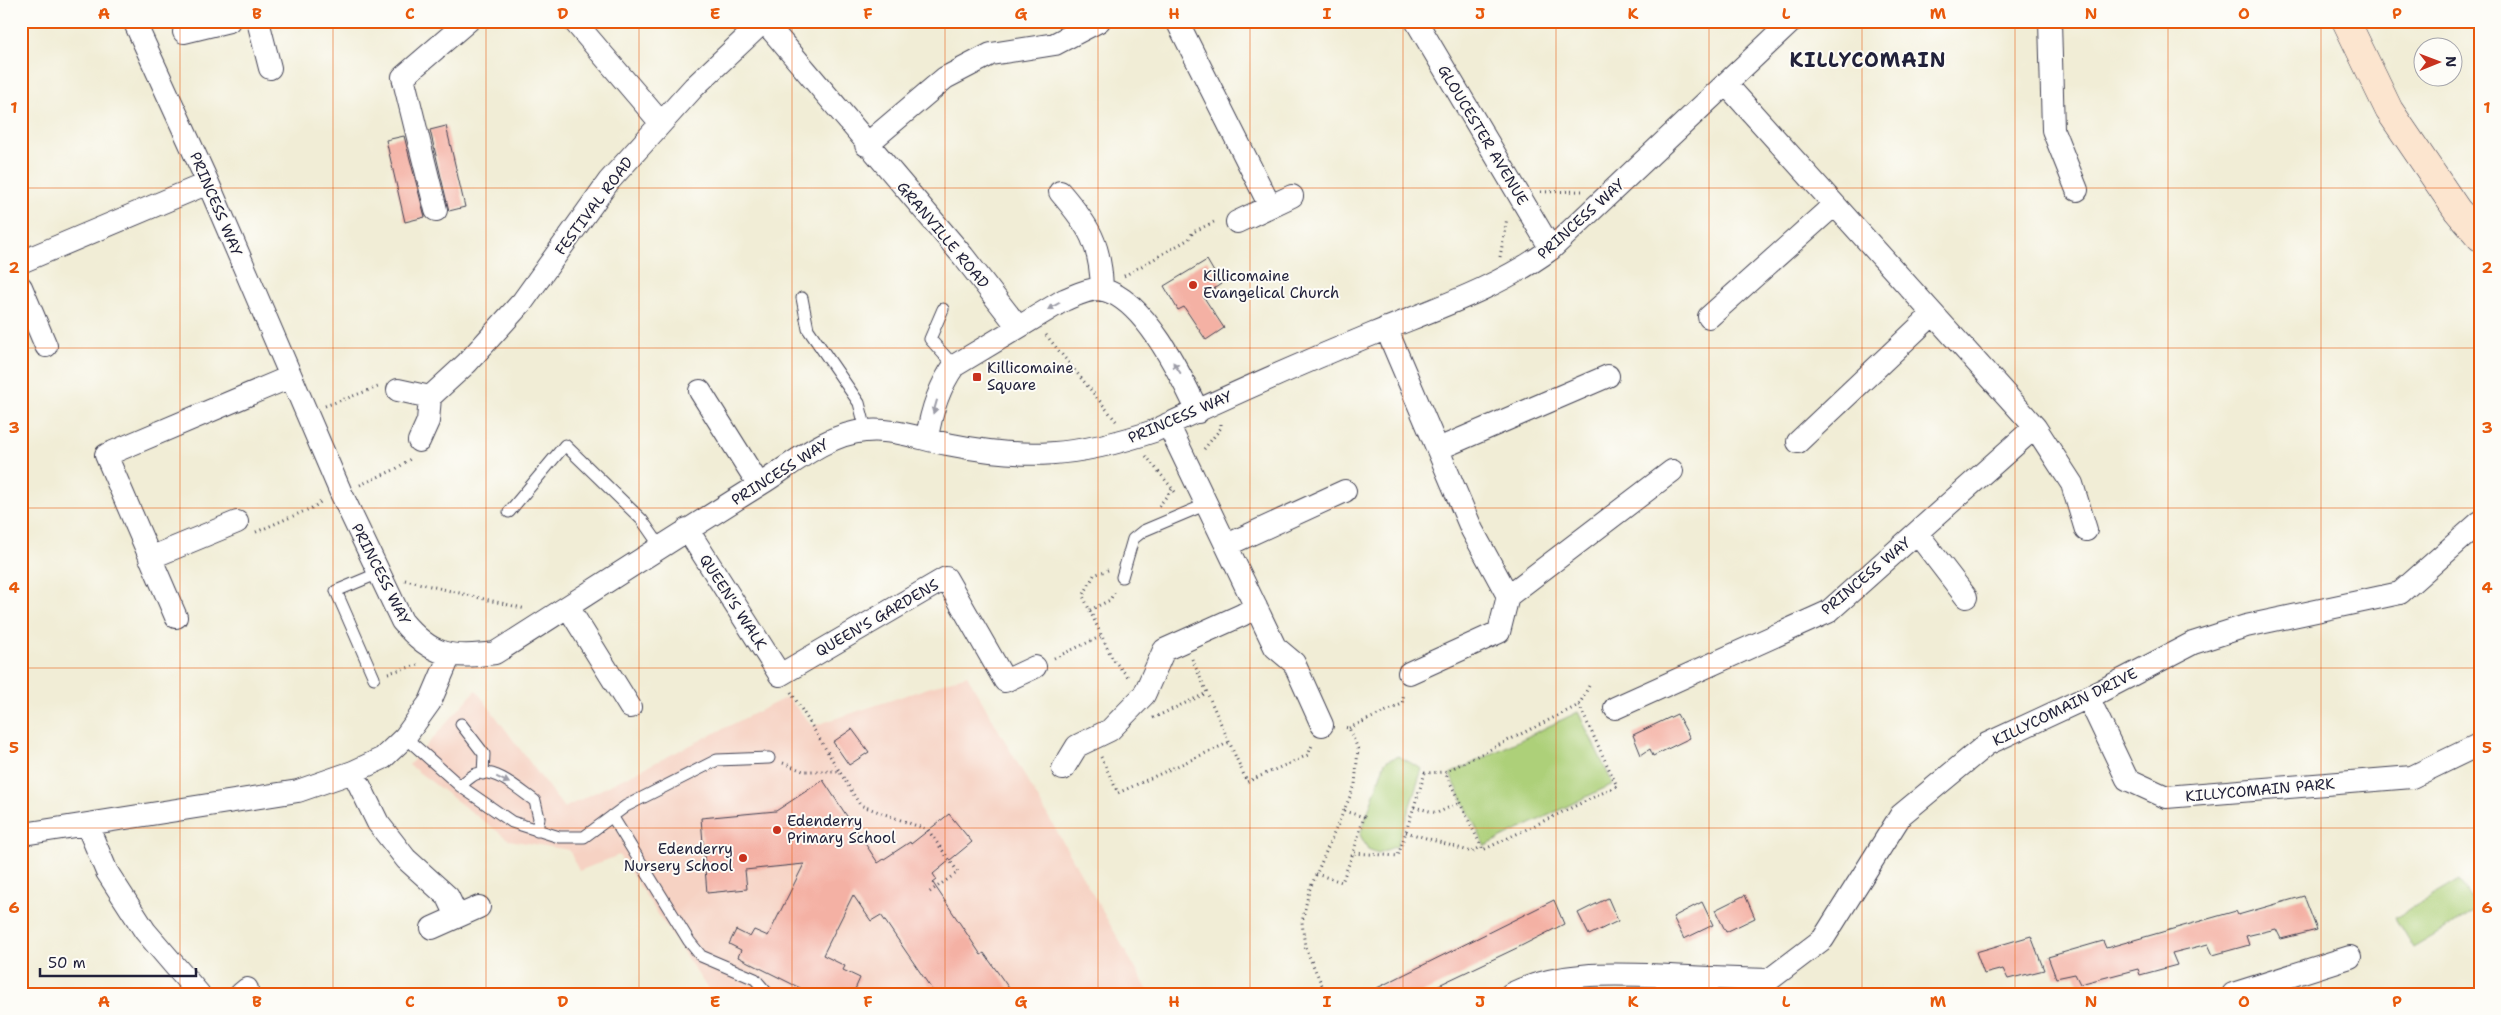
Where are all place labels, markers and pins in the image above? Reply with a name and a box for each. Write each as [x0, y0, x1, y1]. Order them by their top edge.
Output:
place label: Killicomaine Evangelical Church [1203, 266, 1339, 303]
marker: Killicomaine Evangelical Church [1187, 279, 1199, 291]
place label: Killicomaine Square [987, 358, 1074, 395]
marker: Killicomaine Square [971, 371, 983, 383]
place label: Edenderry Primary School [787, 811, 896, 848]
marker: Edenderry Primary School [771, 824, 783, 836]
place label: Edenderry Nursery School [624, 839, 733, 876]
marker: Edenderry Nursery School [737, 852, 749, 864]

